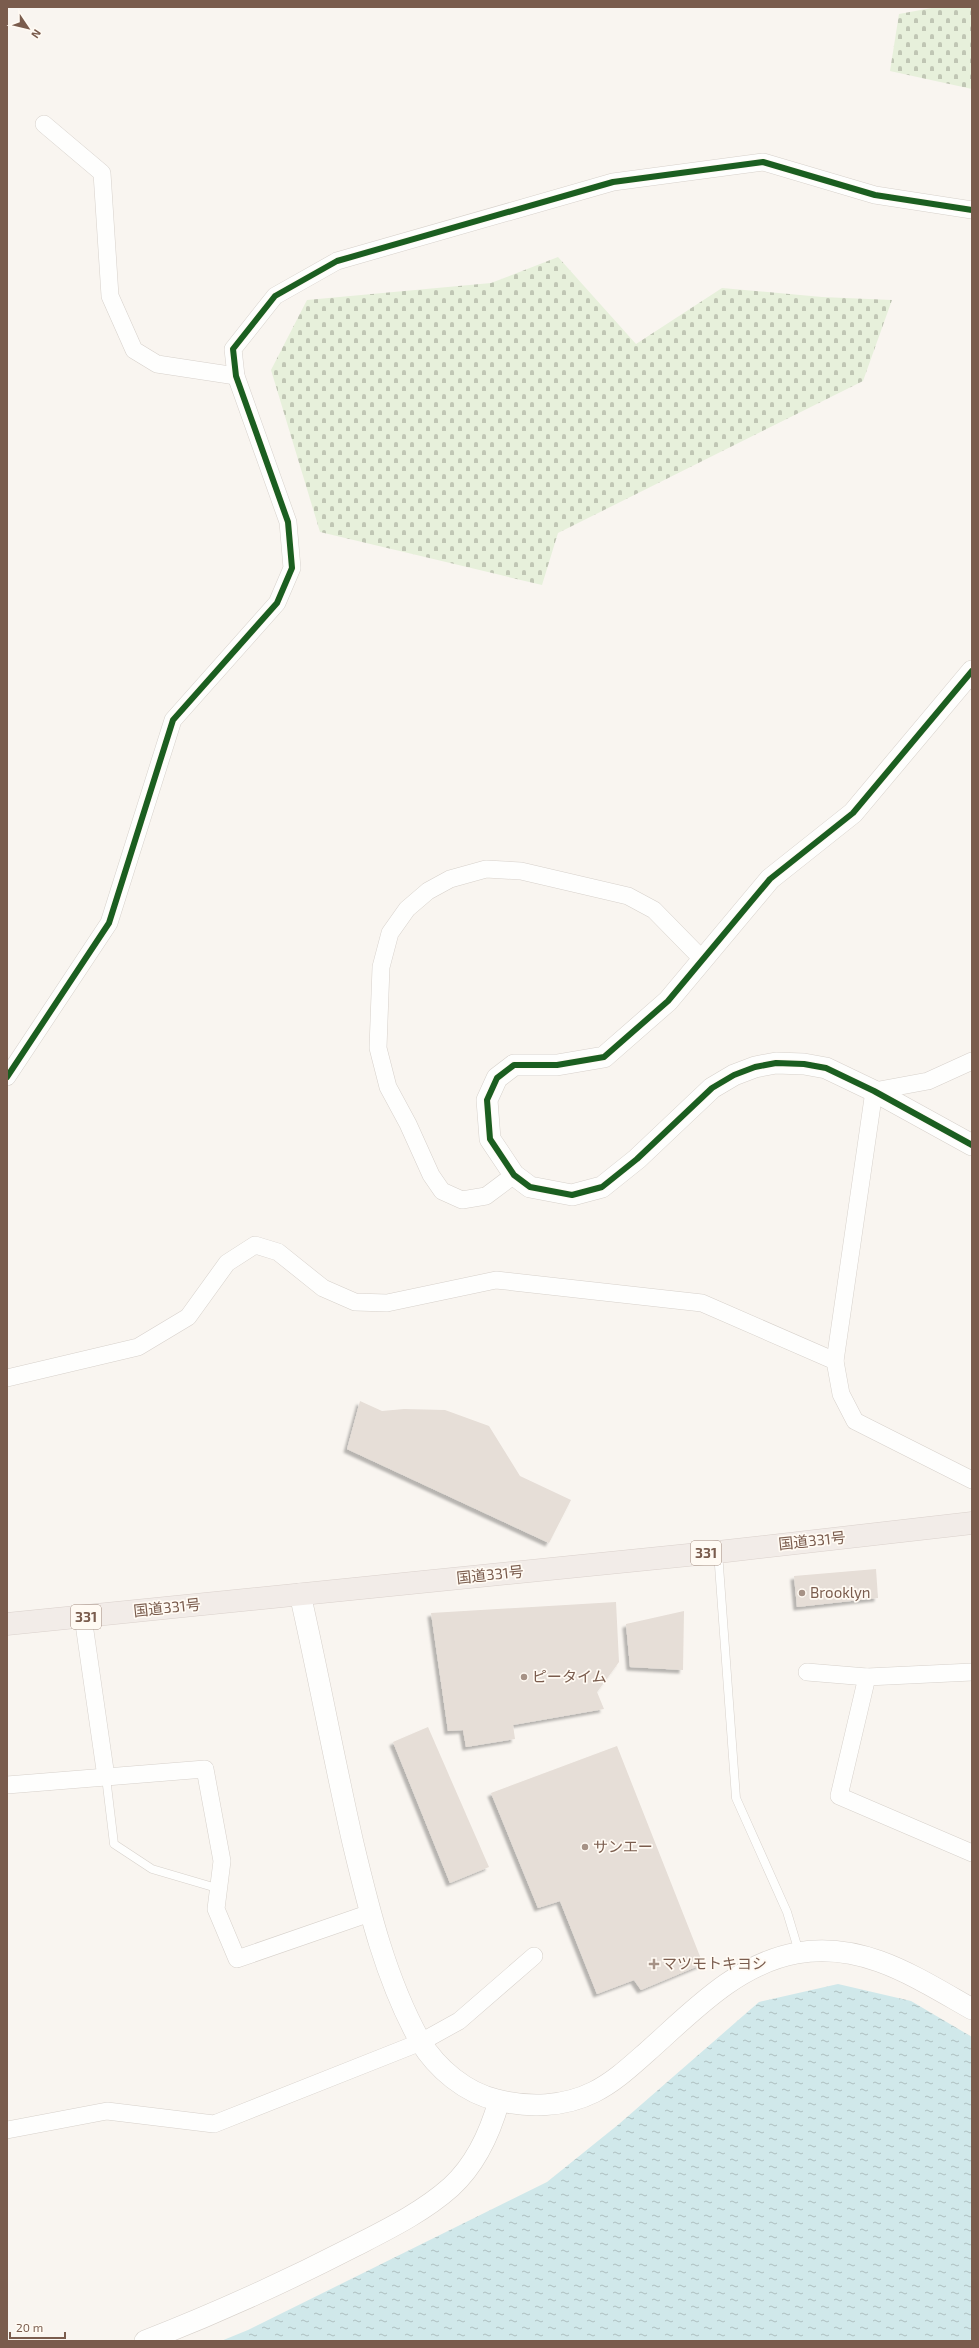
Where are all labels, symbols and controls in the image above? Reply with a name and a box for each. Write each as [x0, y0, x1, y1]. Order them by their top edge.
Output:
north arrow [8, 8, 48, 48]
text: N [29, 27, 44, 41]
street label: 国道331号 [777, 1528, 846, 1552]
road number: 331 [691, 1541, 721, 1565]
street label: 国道331号 [455, 1562, 524, 1586]
place label: Brooklyn [810, 1583, 871, 1601]
marker: Brooklyn [797, 1588, 807, 1598]
street label: 国道331号 [132, 1595, 201, 1619]
road number: 331 [71, 1605, 101, 1629]
place label: ピータイム [532, 1667, 607, 1685]
marker: ピータイム [519, 1672, 529, 1682]
place label: サンエー [593, 1837, 653, 1855]
marker: サンエー [580, 1842, 590, 1852]
place label: マツモトキヨシ [662, 1954, 767, 1972]
marker: マツモトキヨシ [649, 1959, 659, 1969]
scale bar [10, 2314, 65, 2340]
text: 20 m [16, 2320, 43, 2334]

